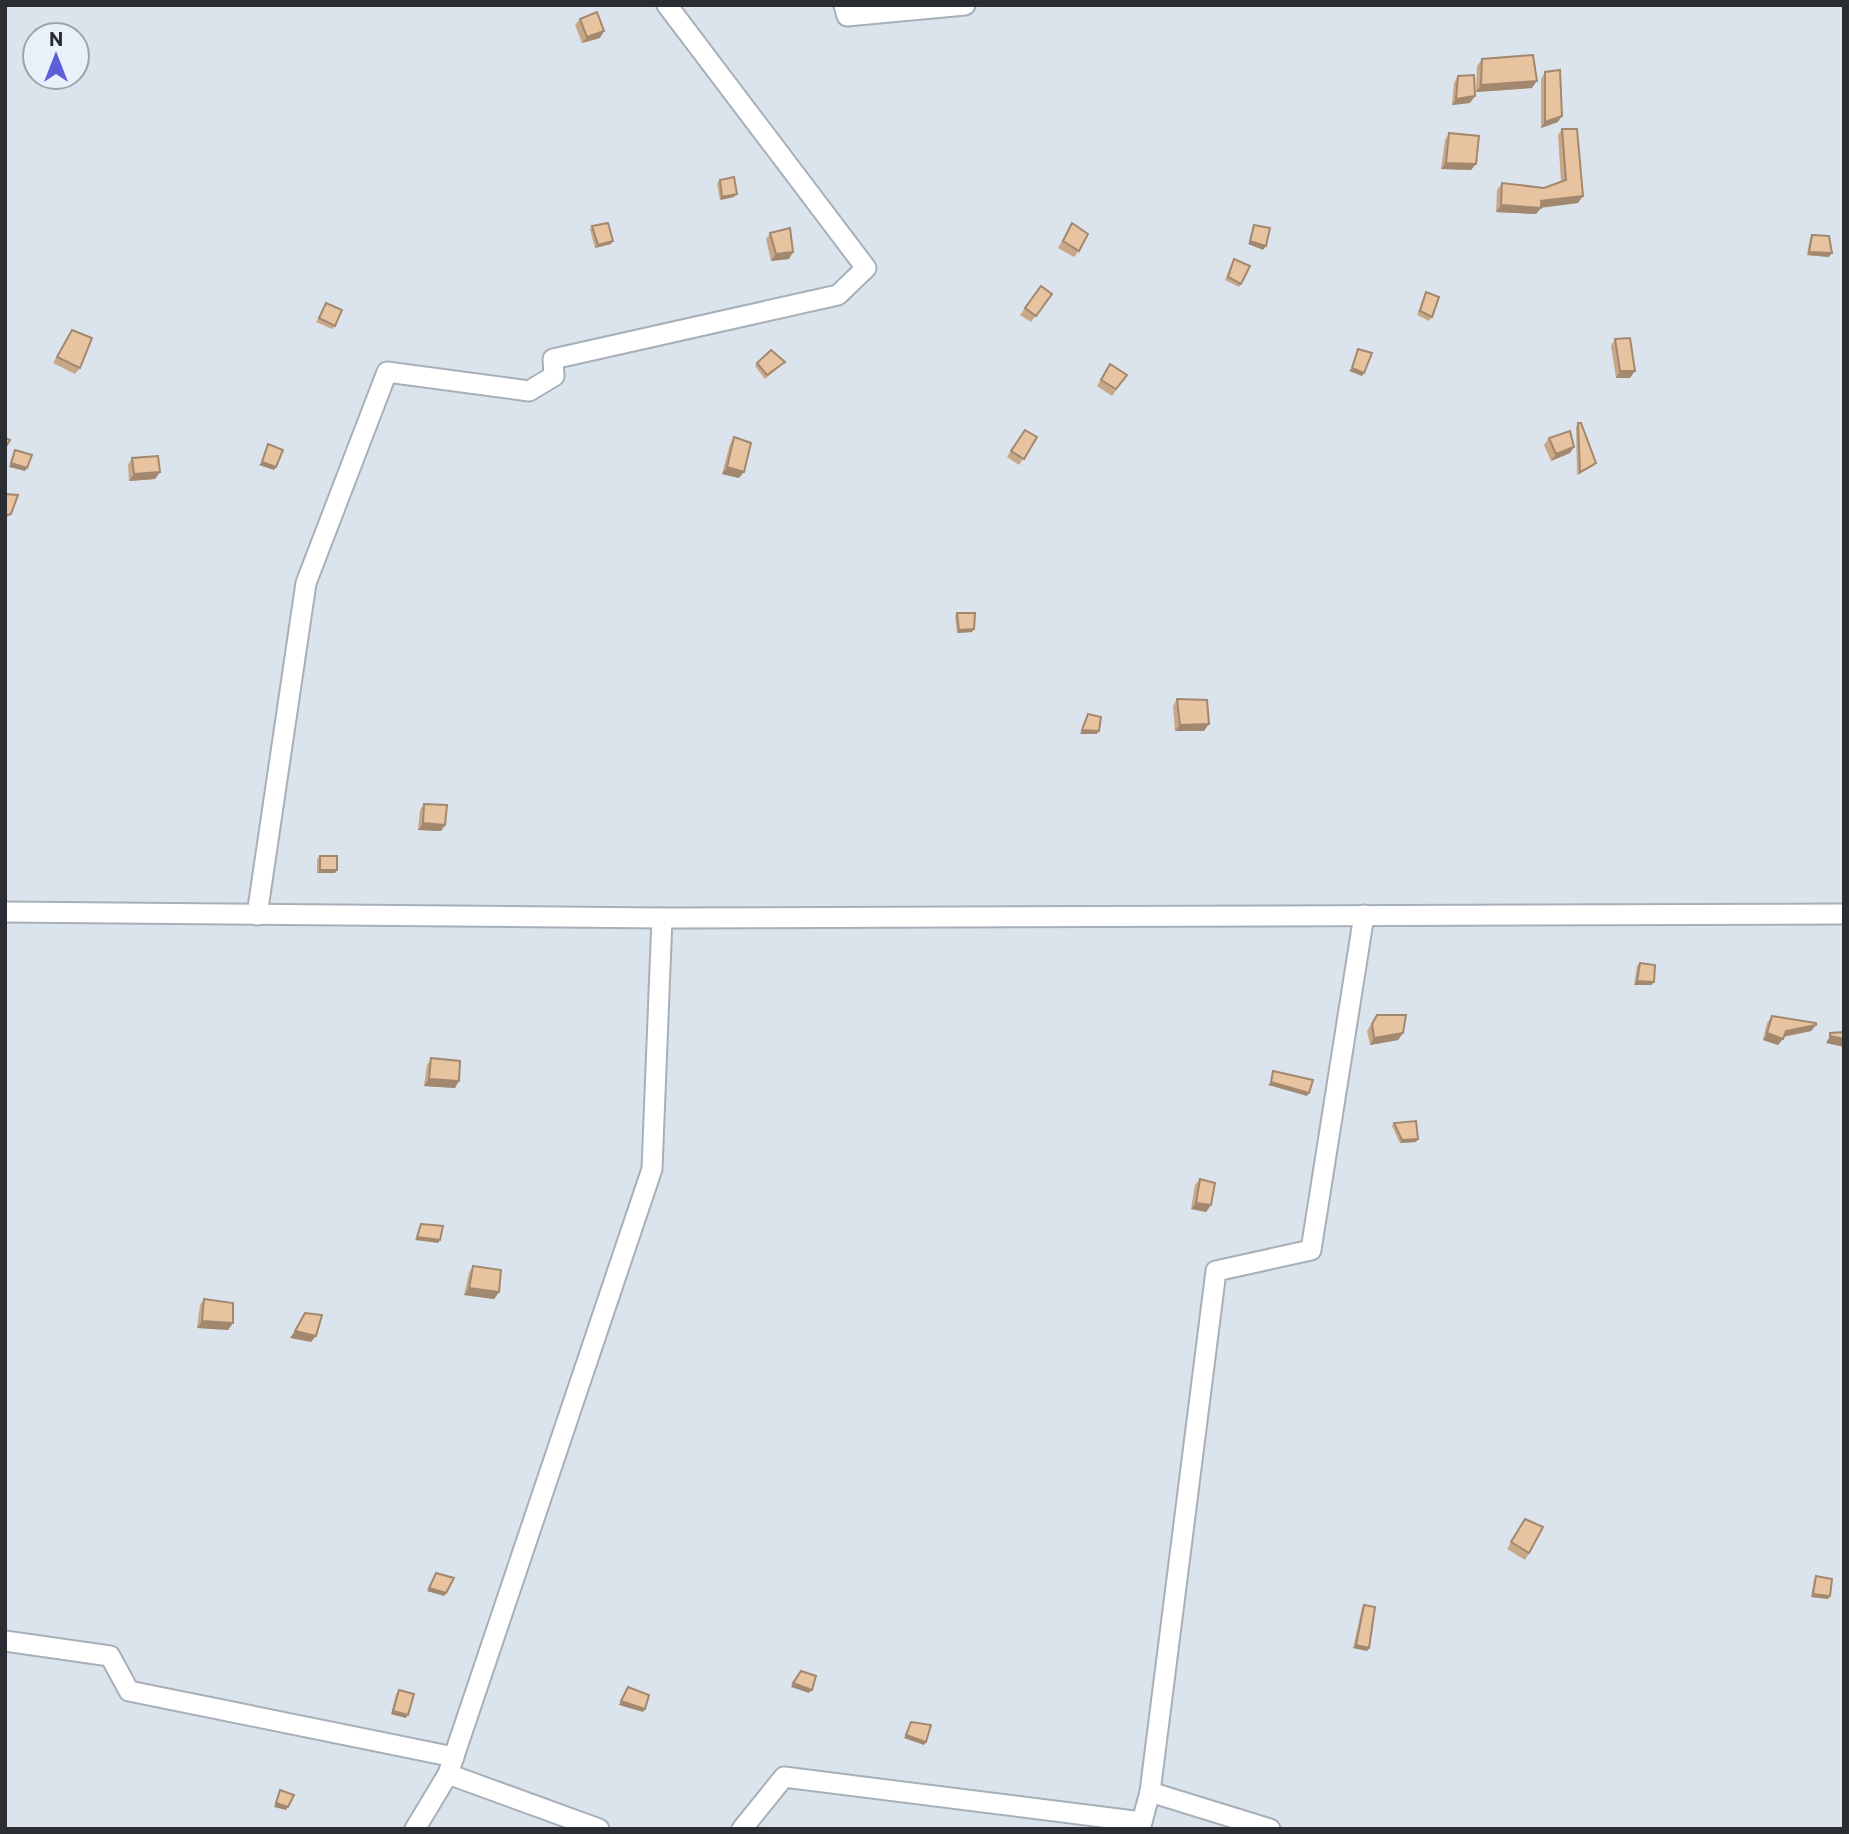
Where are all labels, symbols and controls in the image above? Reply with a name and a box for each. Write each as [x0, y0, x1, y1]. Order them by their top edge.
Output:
north arrow [21, 21, 91, 91]
text: N [49, 27, 63, 50]

